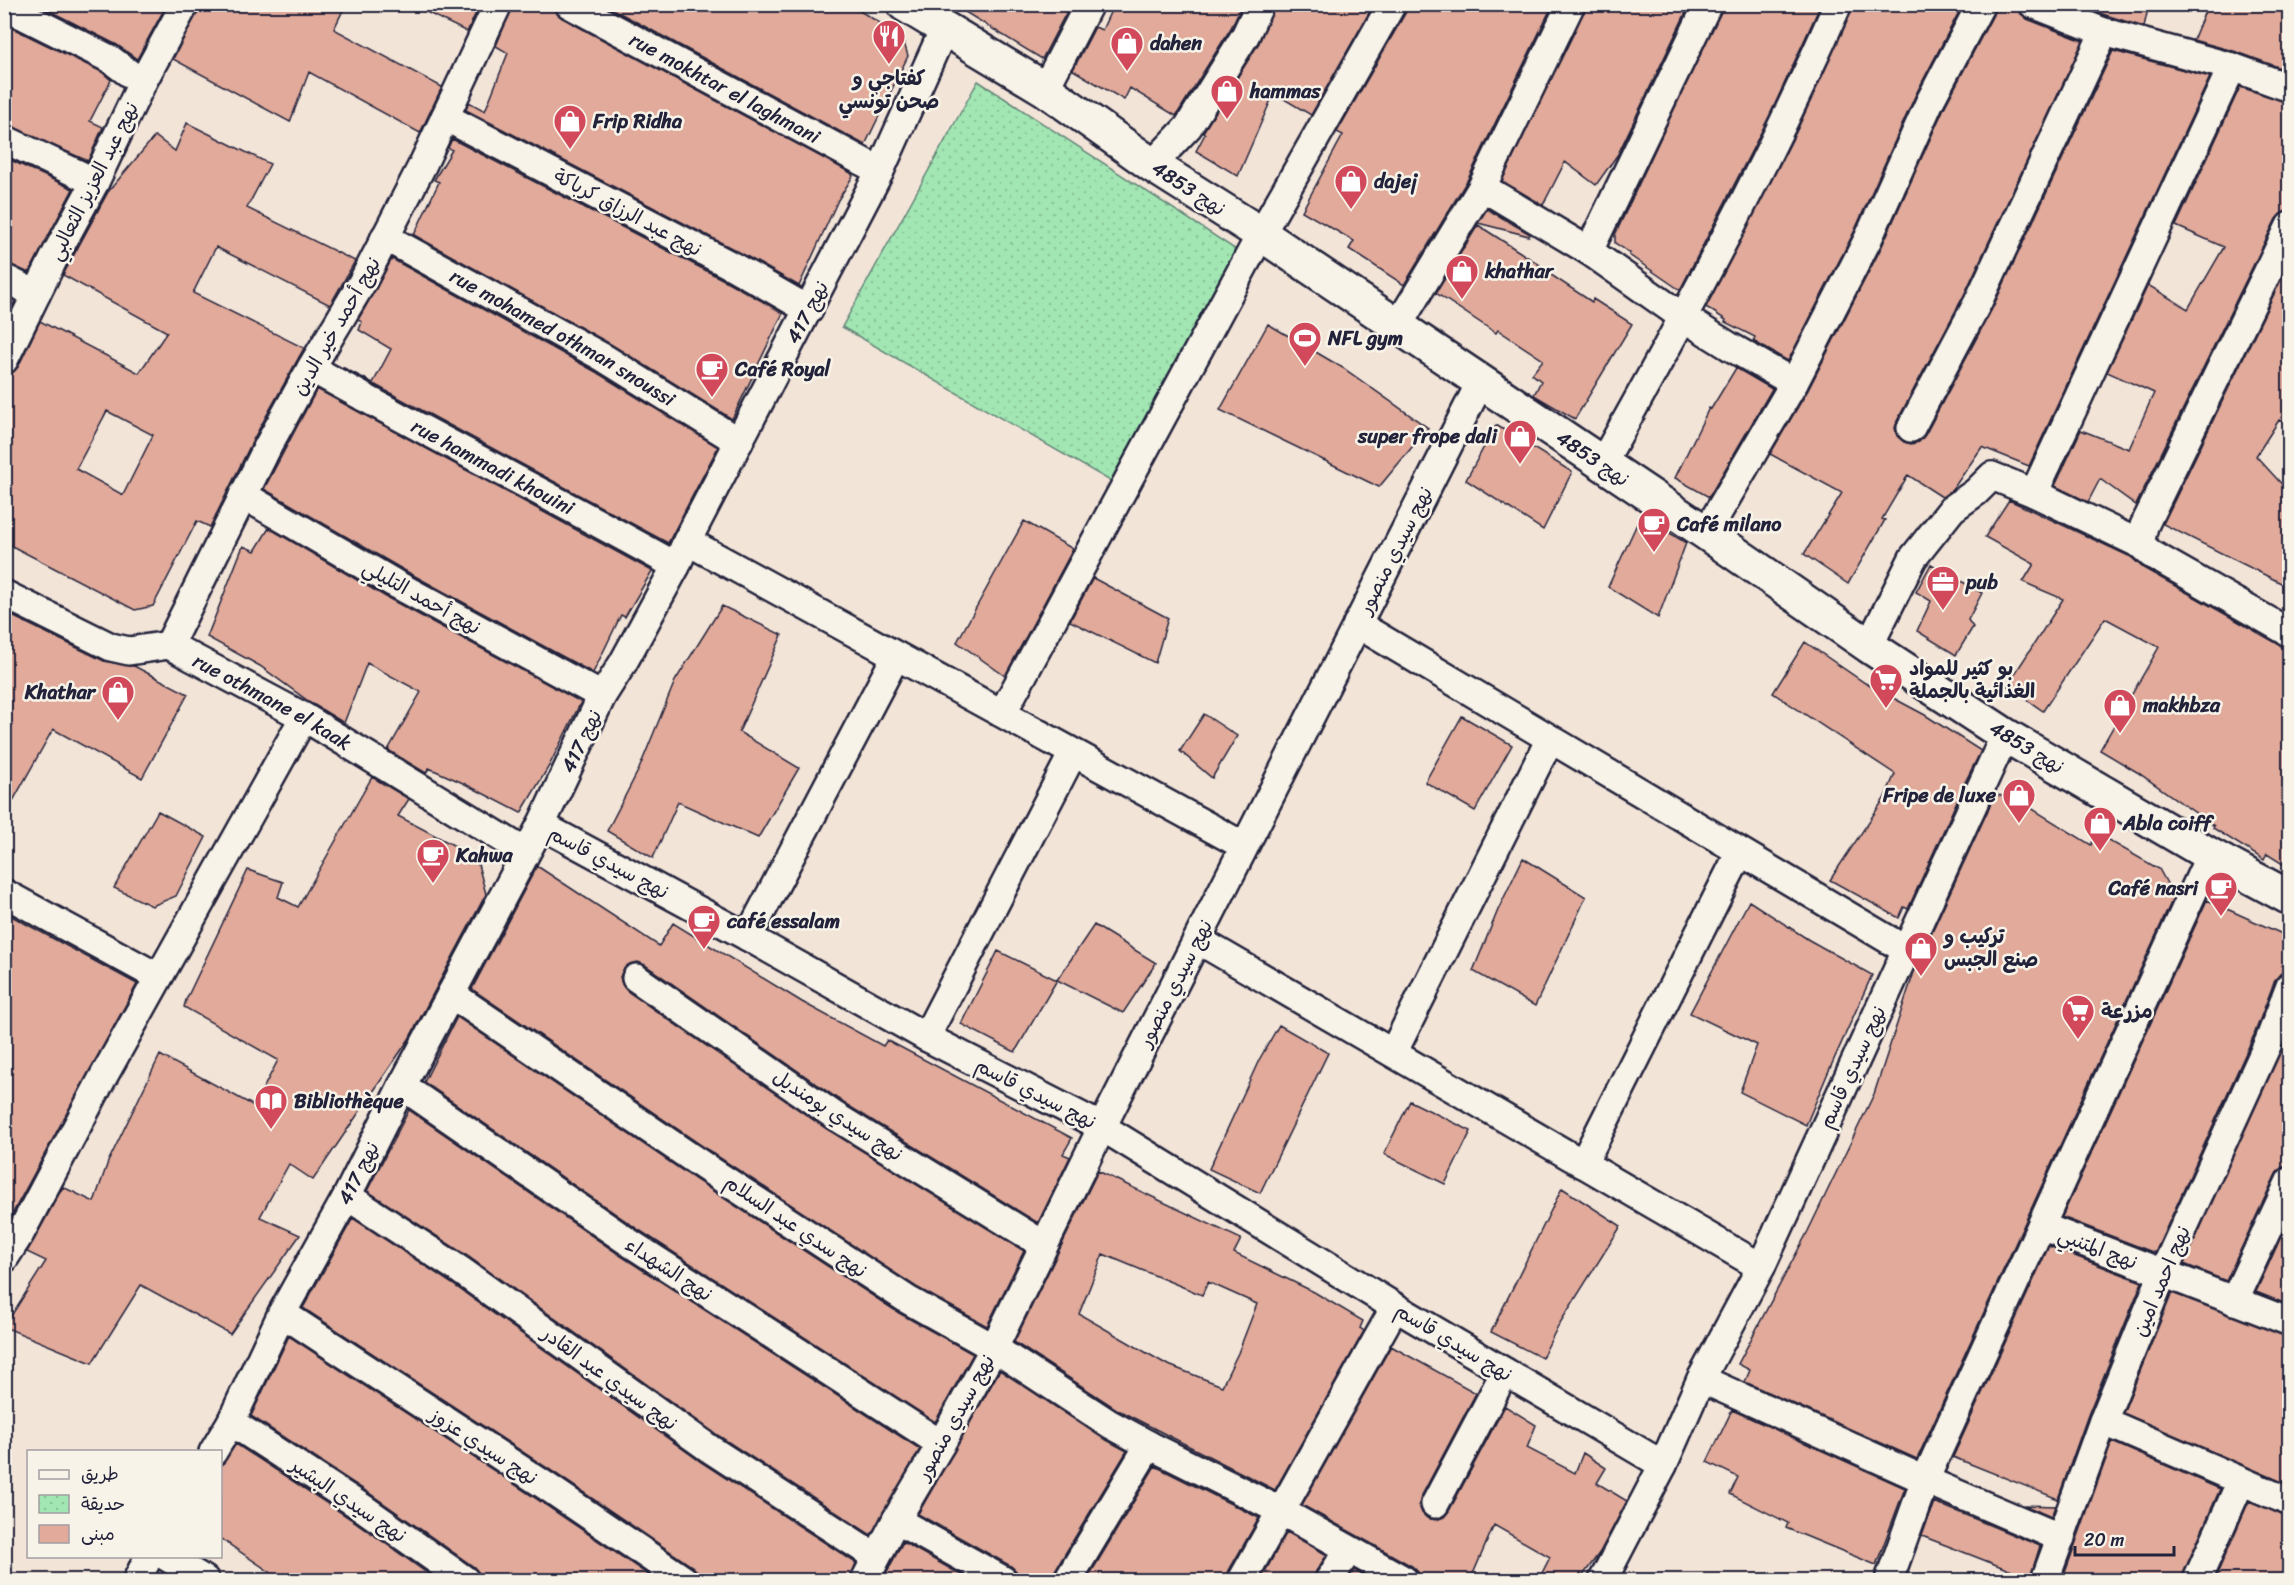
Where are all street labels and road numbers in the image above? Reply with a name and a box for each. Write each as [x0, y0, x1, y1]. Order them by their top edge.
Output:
street label: rue mokhtar el laghmani [623, 23, 828, 155]
street label: نهج عبد العزيز الثعالبي [38, 95, 149, 267]
street label: نهج 4853 [1145, 151, 1233, 226]
street label: نهج عبد الرزاق كرباكة [547, 159, 708, 266]
street label: نهج أحمد خير الدين [282, 250, 391, 402]
street label: rue mohamed othman snoussi [443, 259, 683, 417]
street label: نهج 417 [776, 274, 839, 350]
street label: rue hammadi khouini [405, 409, 581, 525]
street label: نهج 4853 [1549, 421, 1637, 496]
street label: نهج سيدي منصور [1347, 480, 1443, 622]
street label: نهج أحمد التليلي [356, 550, 488, 644]
street label: rue othmane el kaak [186, 644, 359, 760]
street label: نهج 417 [551, 703, 612, 779]
street label: نهج 4853 [1982, 711, 2071, 784]
street label: نهج سيدي قاسم [542, 816, 675, 909]
street label: نهج سيدي منصور [1127, 913, 1223, 1055]
street label: نهج سيدي قاسم [1809, 1000, 1896, 1135]
street label: نهج سيدي قاسم [969, 1048, 1103, 1139]
street label: نهج سيدي بومنديل [765, 1060, 910, 1171]
street label: نهج 417 [328, 1135, 389, 1211]
street label: نهج سدي عبد السلام [717, 1165, 875, 1288]
street label: نهج المتنبي [2053, 1217, 2143, 1280]
street label: نهج احمد امين [2122, 1220, 2201, 1342]
street label: نهج الشهداء [618, 1228, 720, 1311]
street label: نهج سيدي قاسم [1388, 1293, 1519, 1391]
street label: نهج سيدي عبد القادر [532, 1316, 685, 1440]
street label: نهج سيدي منصور [905, 1348, 1005, 1489]
street label: نهج سيدي عزوز [421, 1397, 545, 1495]
street label: نهج سيدي البشير [282, 1447, 414, 1552]

